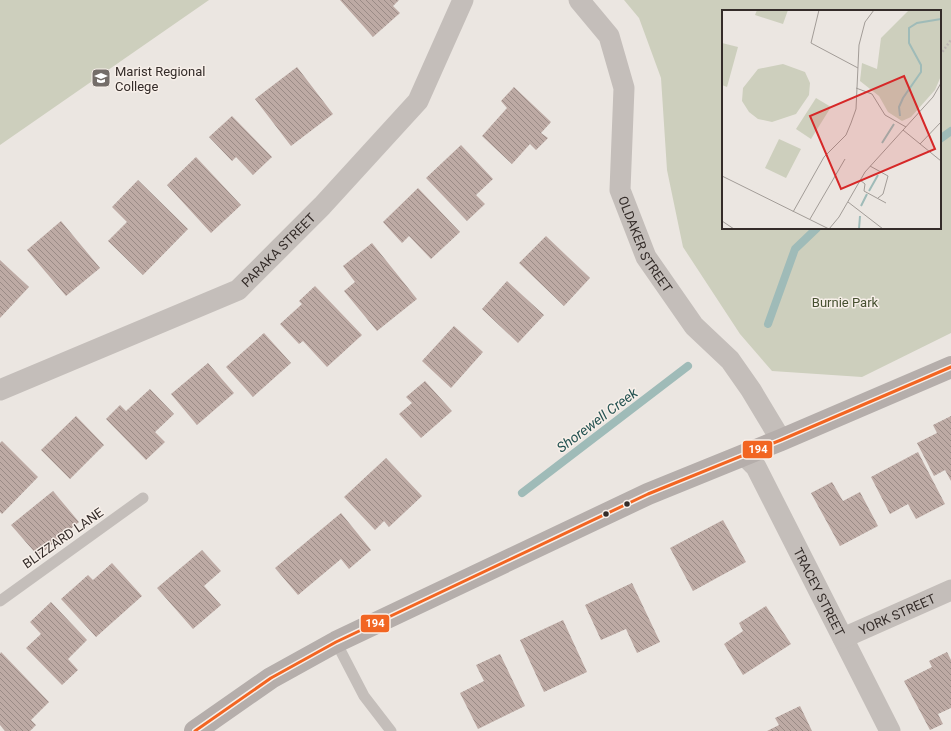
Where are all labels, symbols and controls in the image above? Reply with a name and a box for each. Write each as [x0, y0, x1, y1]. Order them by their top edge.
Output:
inset map [722, 10, 941, 229]
place label: Marist Regional College [115, 64, 205, 94]
school or university icon: Marist Regional College [90, 67, 112, 89]
street label: OLDAKER STREET [616, 194, 676, 295]
street label: PARAKA STREET [238, 210, 318, 290]
park label: Burnie Park [812, 295, 879, 310]
water label: Shorewell Creek [553, 384, 641, 456]
line badge: 194 [742, 440, 773, 459]
text: 194 [749, 443, 768, 456]
unlabelled marker [622, 499, 632, 509]
street label: BLIZZARD LANE [20, 505, 106, 571]
unlabelled marker [601, 509, 611, 519]
street label: TRACEY STREET [791, 545, 848, 639]
street label: YORK STREET [856, 590, 938, 638]
line badge: 194 [360, 614, 390, 633]
text: 194 [366, 617, 385, 630]

